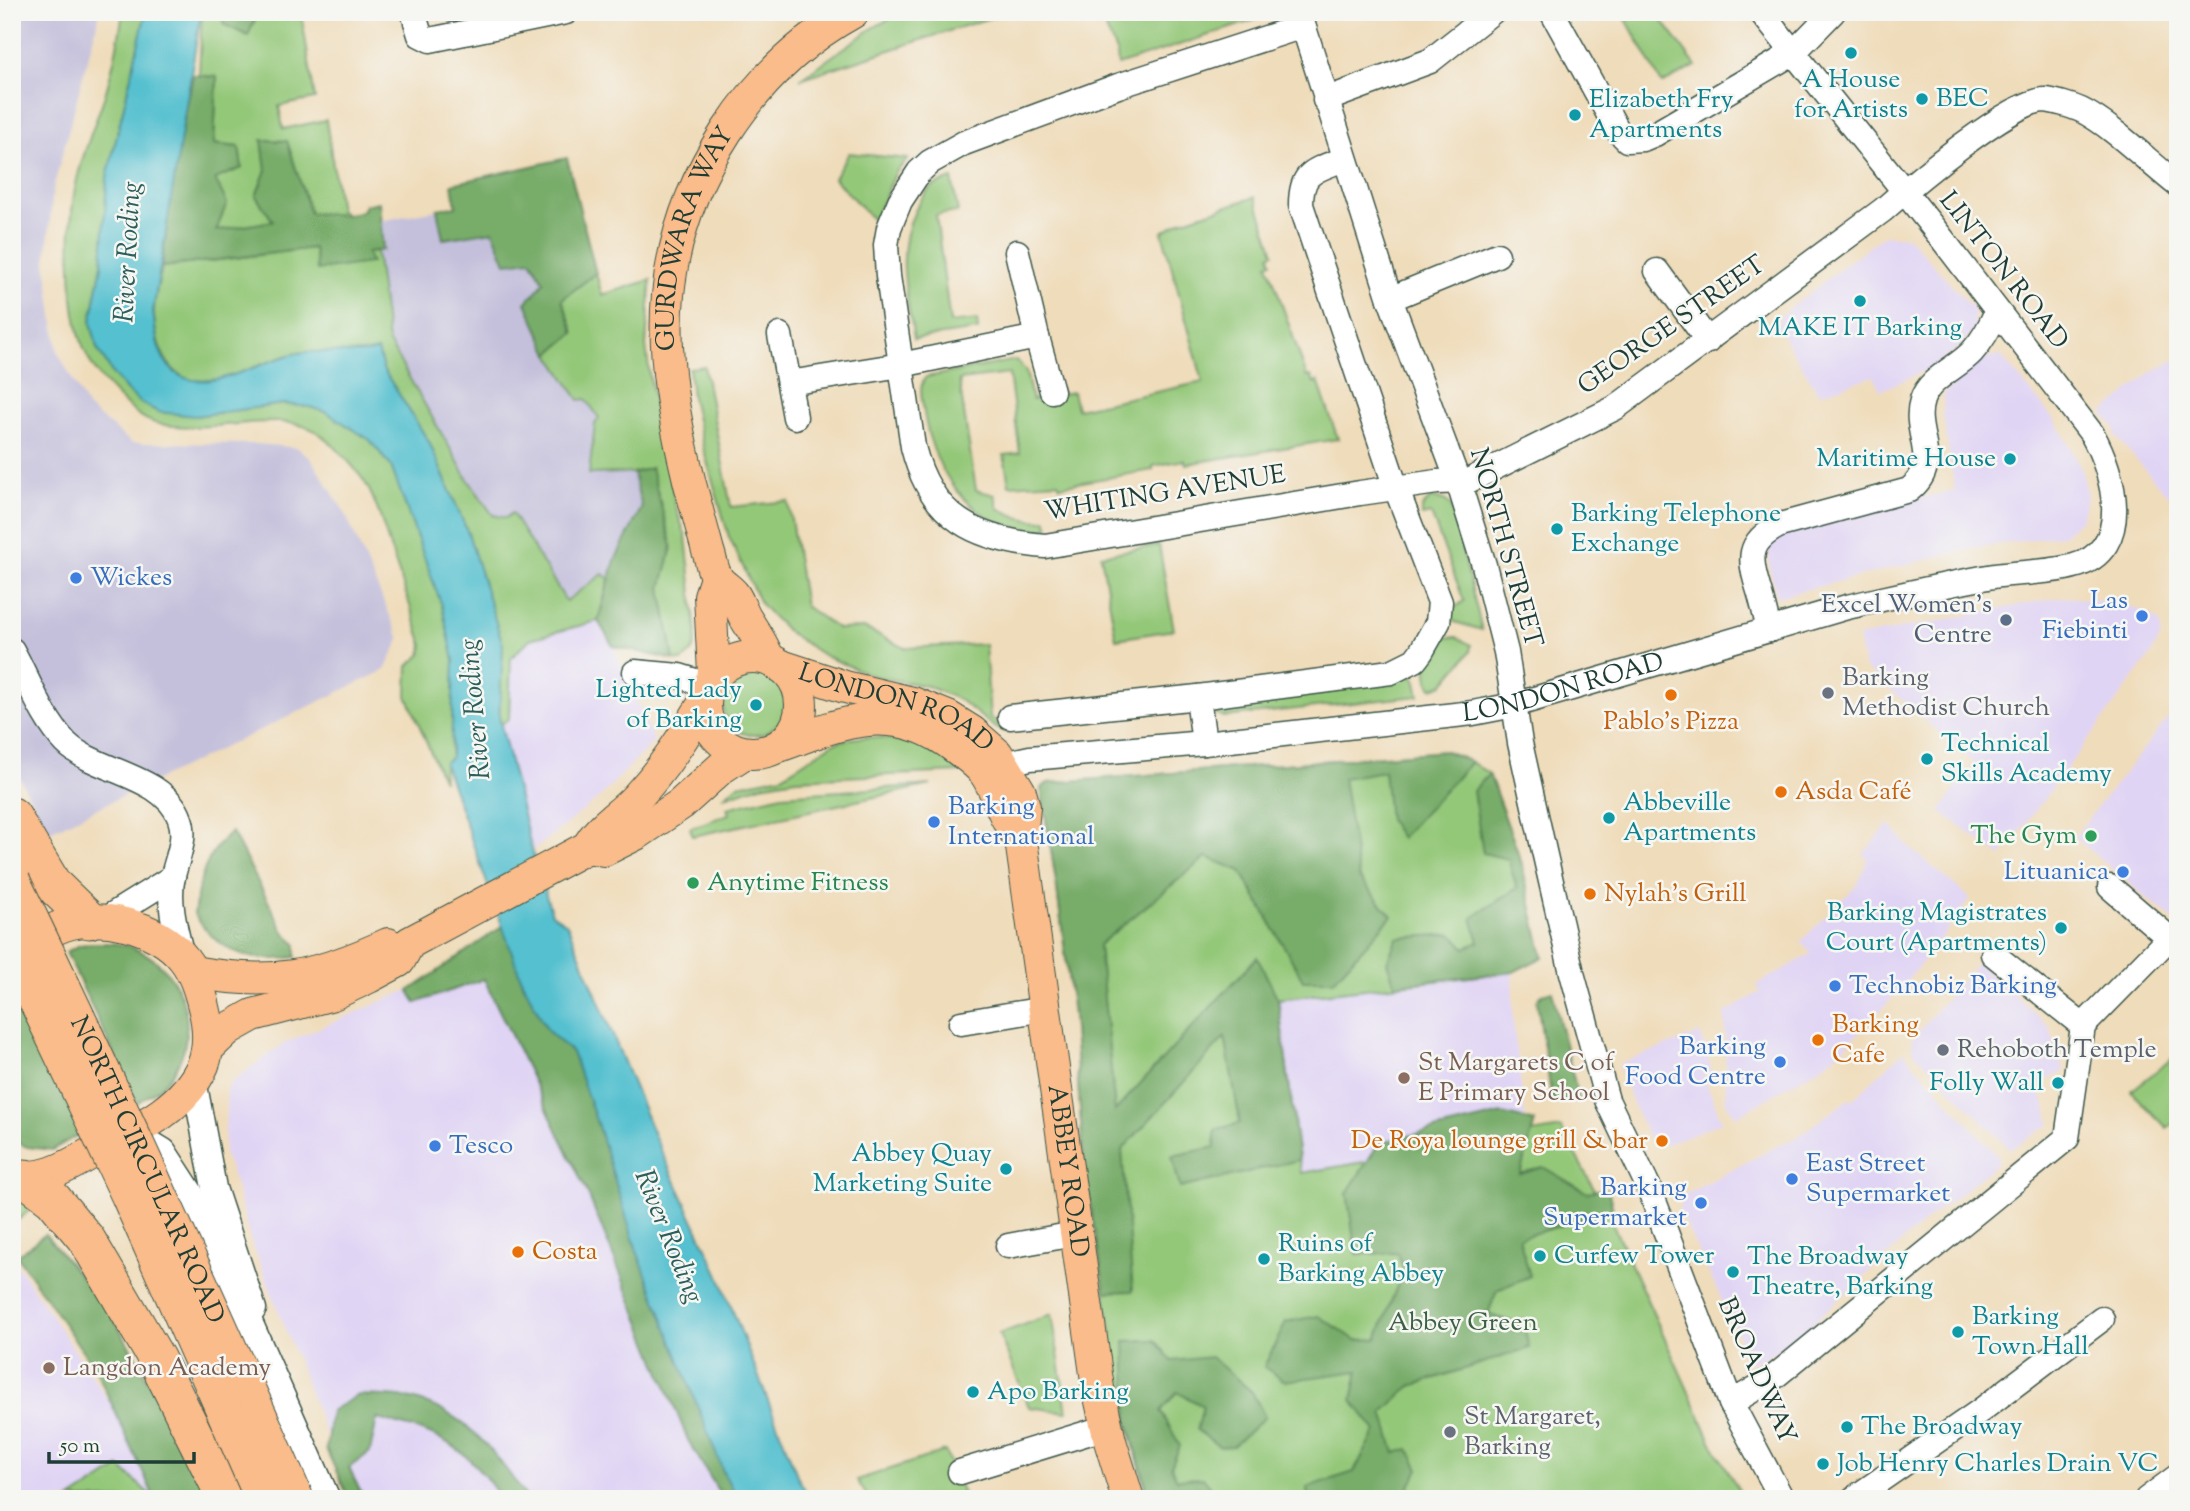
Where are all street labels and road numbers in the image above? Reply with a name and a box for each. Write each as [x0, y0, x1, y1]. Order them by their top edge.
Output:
street label: GURDWARA WAY [648, 119, 743, 352]
street label: LINTON ROAD [1929, 184, 2077, 358]
street label: GEORGE STREET [1571, 247, 1773, 405]
street label: NORTH STREET [1459, 444, 1551, 652]
street label: WHITING AVENUE [1042, 457, 1289, 531]
street label: LONDON ROAD [1461, 643, 1668, 733]
street label: LONDON ROAD [793, 654, 1002, 761]
street label: NORTH CIRCULAR ROAD [60, 1010, 233, 1330]
street label: ABBEY ROAD [1037, 1082, 1098, 1260]
street label: BROADWAY [1707, 1292, 1805, 1450]

